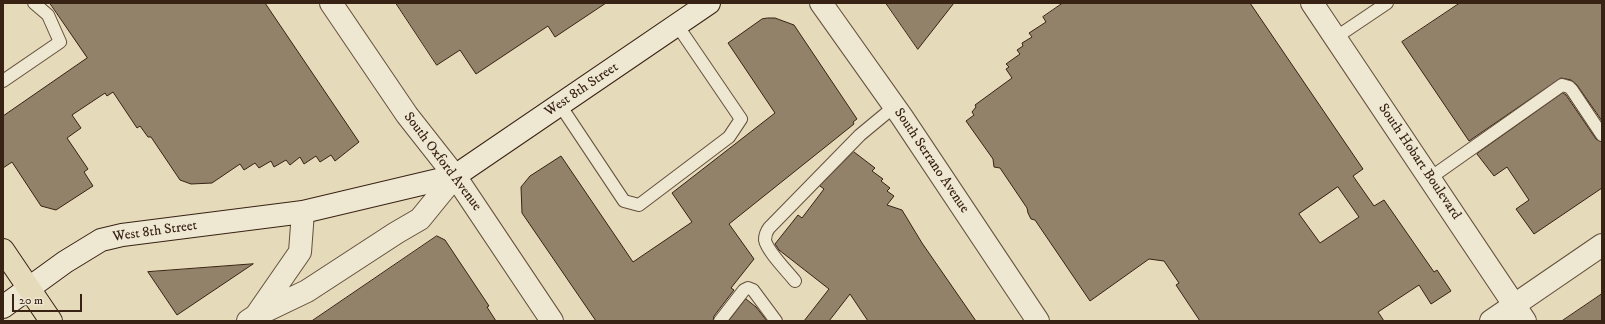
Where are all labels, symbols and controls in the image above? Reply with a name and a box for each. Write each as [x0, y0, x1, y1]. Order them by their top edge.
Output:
street label: West 8th Street [542, 59, 622, 121]
street label: South Hobart Boulevard [1374, 101, 1464, 223]
street label: South Serrano Avenue [890, 105, 972, 217]
street label: South Oxford Avenue [399, 109, 485, 215]
street label: West 8th Street [112, 218, 198, 246]
scale bar [14, 286, 84, 312]
text: 20 m [19, 293, 43, 308]

